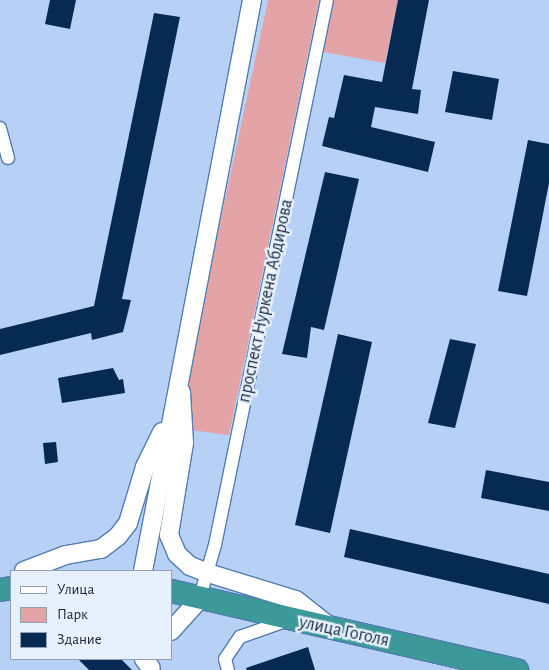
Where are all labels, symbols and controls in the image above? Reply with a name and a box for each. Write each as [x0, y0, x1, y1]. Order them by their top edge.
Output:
street label: проспект Нуркена Абдирова [234, 197, 298, 405]
legend [10, 570, 172, 660]
text: Улица [57, 582, 94, 597]
text: Парк [57, 607, 88, 622]
street label: улица Гоголя [297, 612, 391, 652]
text: Здание [57, 632, 102, 647]

